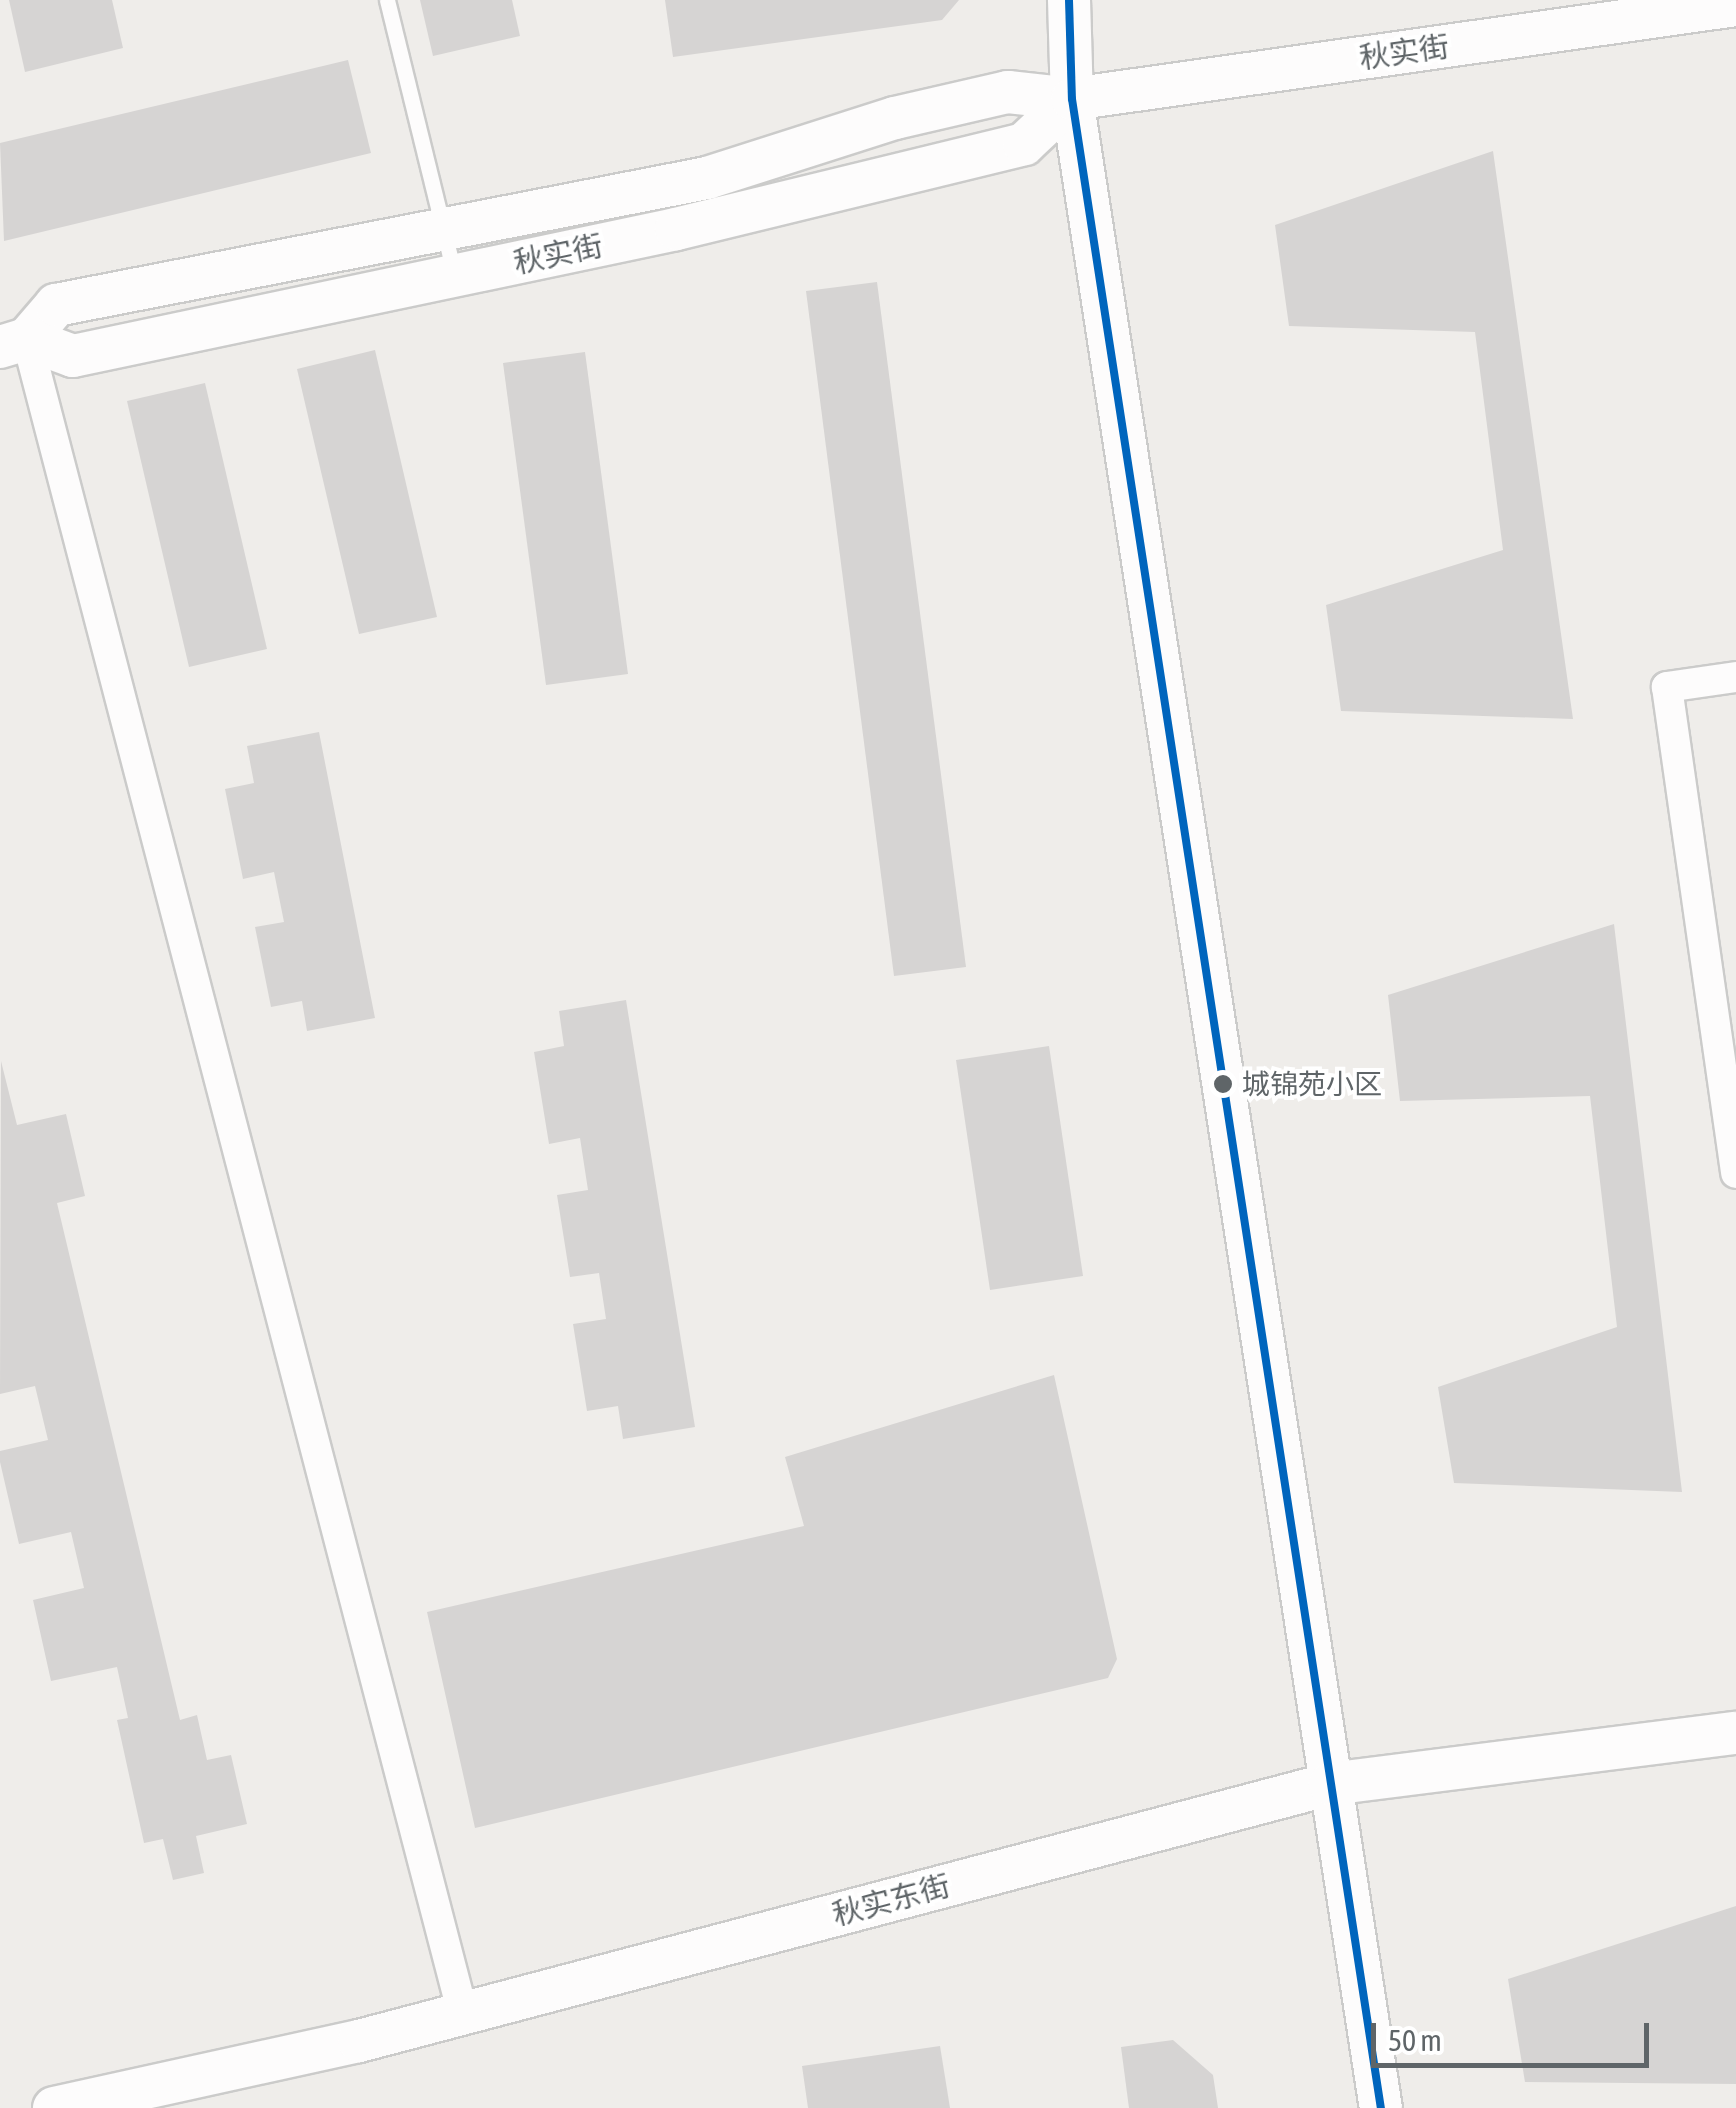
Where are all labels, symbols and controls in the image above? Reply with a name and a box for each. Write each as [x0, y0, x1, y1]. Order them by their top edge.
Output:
street label: 秋实街 [1357, 28, 1451, 76]
street label: 秋实街 [510, 227, 606, 281]
place label: 城锦苑小区 [1242, 1067, 1382, 1101]
marker: 城锦苑小区 [1213, 1074, 1233, 1094]
street label: 秋实东街 [828, 1867, 954, 1933]
scale bar [1376, 2003, 1654, 2065]
text: 50 m [1388, 2023, 1442, 2057]

